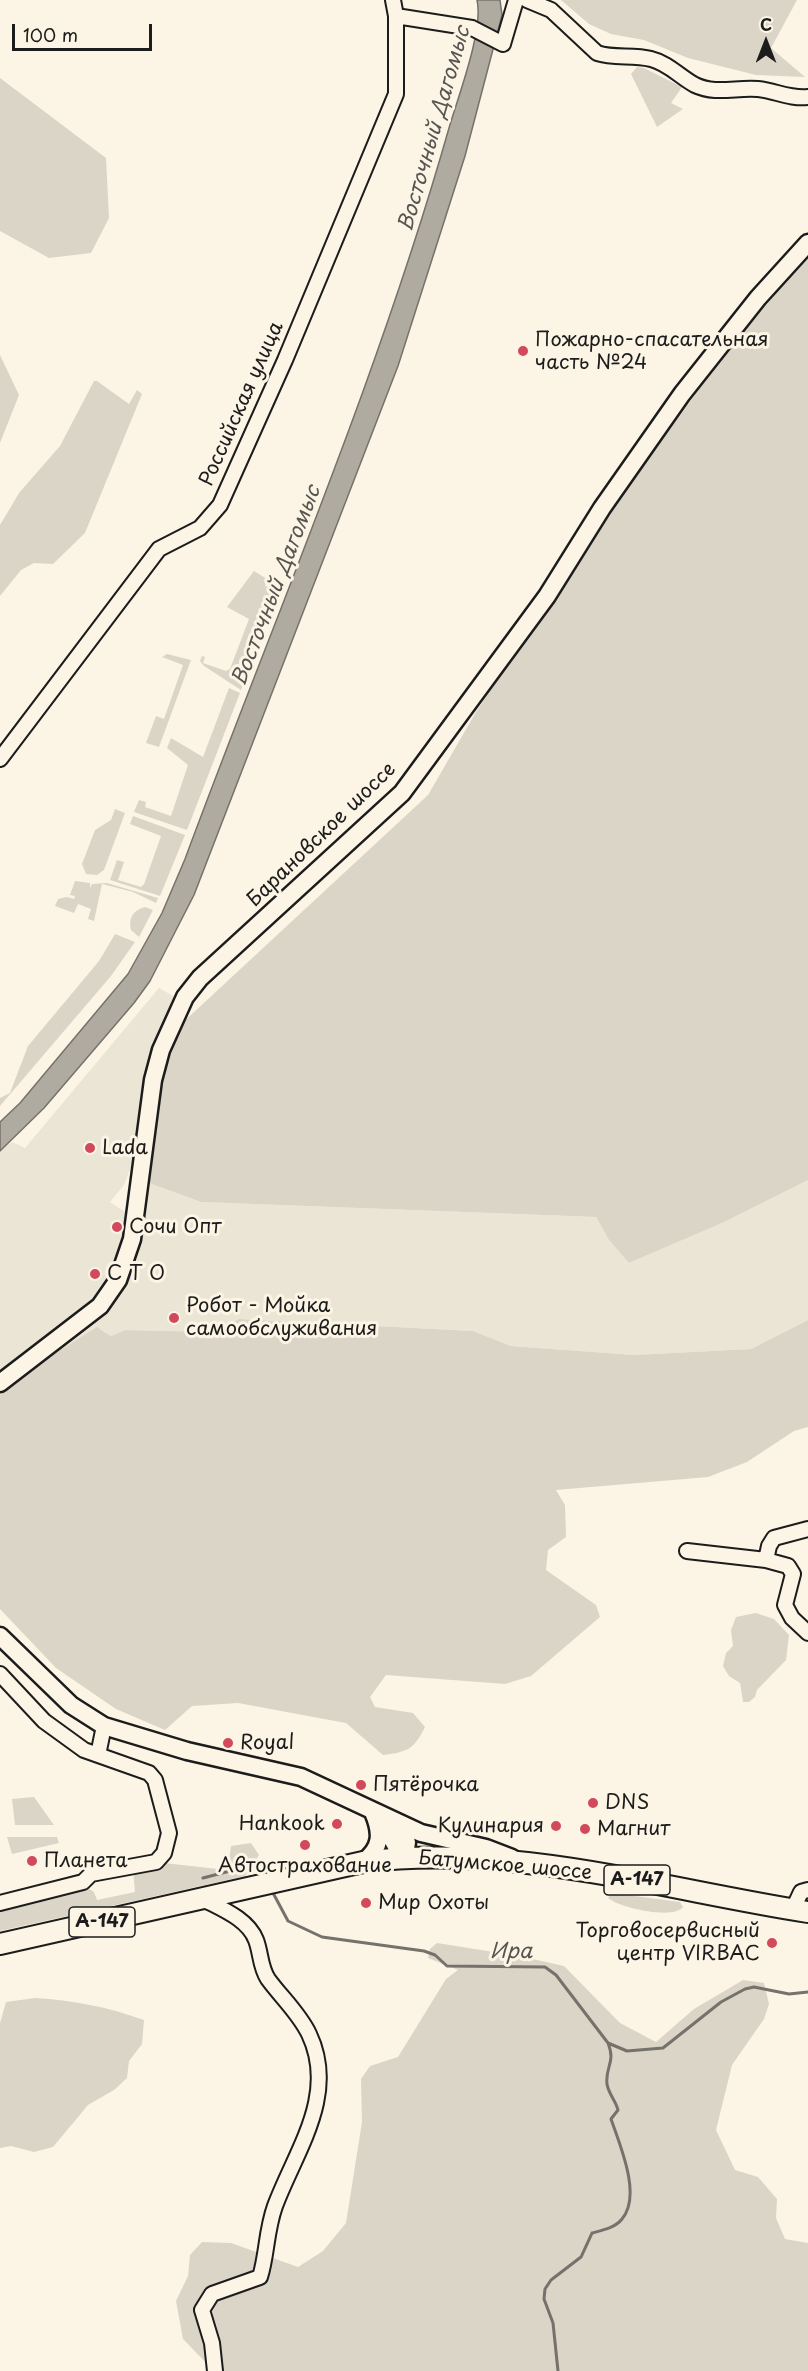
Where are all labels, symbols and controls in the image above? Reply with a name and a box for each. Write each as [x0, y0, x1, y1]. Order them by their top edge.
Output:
scale bar [15, 12, 154, 50]
north arrow [736, 12, 796, 72]
text: С [760, 12, 772, 36]
text: 100 m [23, 21, 78, 48]
water label: Восточный Дагомыс [394, 24, 476, 234]
street label: Российская улица [195, 318, 289, 490]
place label: Пожарно-спасательная часть №24 [535, 328, 769, 375]
marker: Пожарно-спасательная часть №24 [516, 344, 530, 358]
water label: Восточный Дагомыс [227, 482, 327, 690]
street label: Барановское шоссе [243, 758, 401, 912]
place label: Lada [102, 1136, 148, 1160]
marker: Lada [83, 1141, 97, 1155]
place label: Сочи Опт [129, 1215, 222, 1239]
marker: Сочи Опт [110, 1220, 124, 1234]
place label: С Т О [107, 1262, 165, 1286]
marker: С Т О [88, 1267, 102, 1281]
place label: Робот - Мойка самообслуживания [186, 1294, 377, 1341]
marker: Робот - Мойка самообслуживания [167, 1311, 181, 1325]
place label: Royal [240, 1731, 294, 1755]
marker: Royal [221, 1736, 235, 1750]
place label: Пятёрочка [373, 1773, 479, 1797]
marker: Пятёрочка [354, 1778, 368, 1792]
place label: DNS [605, 1791, 649, 1815]
marker: DNS [586, 1796, 600, 1810]
place label: Hankook [239, 1812, 325, 1836]
place label: Кулинария [438, 1814, 544, 1838]
marker: Hankook [330, 1817, 344, 1831]
place label: Магнит [597, 1817, 670, 1841]
marker: Кулинария [549, 1819, 563, 1833]
marker: Магнит [578, 1822, 592, 1836]
marker: Автострахование [298, 1838, 312, 1852]
street label: Батумское шоссе [417, 1846, 593, 1886]
place label: Планета [44, 1849, 127, 1873]
marker: Планета [25, 1854, 39, 1868]
place label: Автострахование [218, 1854, 392, 1878]
road number: А-147 [604, 1865, 670, 1895]
place label: Мир Охоты [378, 1891, 489, 1915]
marker: Мир Охоты [359, 1896, 373, 1910]
road number: А-147 [69, 1907, 135, 1937]
place label: Торговосервисный центр VIRBAC [576, 1919, 760, 1966]
marker: Торговосервисный центр VIRBAC [765, 1936, 779, 1950]
water label: Ира [490, 1939, 532, 1965]

